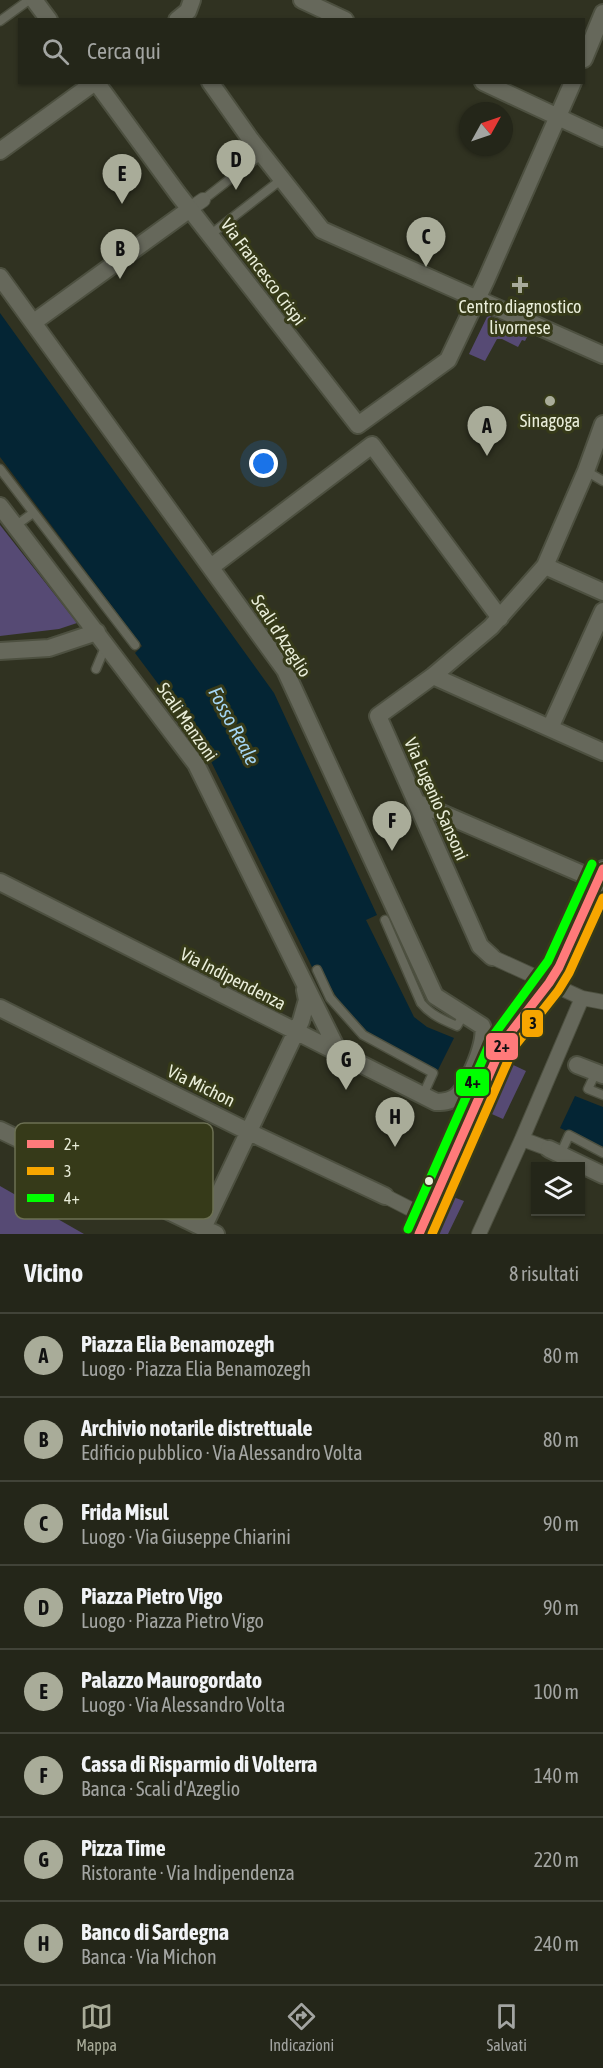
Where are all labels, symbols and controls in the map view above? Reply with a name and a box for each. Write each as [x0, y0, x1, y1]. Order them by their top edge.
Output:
search box [18, 18, 585, 84]
icon: search [39, 35, 72, 68]
text: Cerca qui [87, 38, 161, 64]
north arrow [459, 102, 513, 156]
pin: D [216, 140, 256, 190]
pin: E [102, 154, 142, 204]
street label: Via Francesco Crispi [216, 214, 310, 329]
pin: C [406, 218, 446, 267]
pin: B [100, 230, 140, 279]
marker: Centro diagnostico livornese [511, 276, 529, 294]
place label: Centro diagnostico livornese [458, 296, 582, 338]
marker: Sinagoga [543, 394, 557, 408]
pin: A [468, 406, 506, 456]
place label: Sinagoga [520, 410, 580, 431]
your location [249, 449, 278, 478]
street label: Scali d'Azeglio [247, 591, 316, 681]
street label: Scali Manzoni [153, 679, 222, 765]
water label: Fosso Reale [204, 683, 265, 769]
street label: Via Eugenio Sansoni [400, 734, 473, 863]
pin: F [372, 802, 412, 851]
street label: Via Indipendenza [177, 943, 289, 1014]
line badge: 3 [521, 1009, 544, 1038]
text: 3 [529, 1014, 537, 1032]
line badge: 2+ [485, 1032, 519, 1061]
text: 2+ [494, 1037, 510, 1055]
pin: G [326, 1040, 366, 1090]
street label: Via Michon [164, 1060, 238, 1111]
line badge: 4+ [455, 1068, 490, 1097]
text: 4+ [464, 1073, 481, 1091]
pin: H [376, 1098, 414, 1147]
legend [15, 1123, 213, 1219]
text: 2+ [64, 1135, 80, 1153]
text: 3 [64, 1162, 72, 1180]
map controls [531, 1162, 585, 1216]
button: layers [531, 1162, 585, 1216]
unlabelled marker [423, 1175, 435, 1187]
text: 4+ [64, 1189, 80, 1207]
text: Vicino [24, 1258, 83, 1288]
text: 8 risultati [509, 1262, 579, 1285]
text: Piazza Elia Benamozegh [81, 1331, 275, 1357]
text: A [39, 1344, 48, 1367]
text: 80 m [543, 1344, 579, 1367]
text: Luogo · Piazza Elia Benamozegh [81, 1357, 311, 1380]
text: Archivio notarile distrettuale [81, 1415, 313, 1441]
text: B [39, 1428, 48, 1451]
text: 80 m [543, 1428, 579, 1451]
text: Edificio pubblico · Via Alessandro Volta [81, 1441, 362, 1464]
text: Frida Misul [81, 1499, 169, 1525]
text: C [39, 1512, 48, 1535]
text: 90 m [543, 1512, 579, 1535]
text: Luogo · Via Giuseppe Chiarini [81, 1525, 291, 1548]
text: Piazza Pietro Vigo [81, 1583, 223, 1609]
text: D [38, 1596, 49, 1619]
text: 90 m [543, 1596, 579, 1619]
text: Luogo · Piazza Pietro Vigo [81, 1609, 264, 1632]
text: Palazzo Maurogordato [81, 1667, 262, 1693]
text: E [39, 1680, 48, 1703]
text: 100 m [534, 1680, 579, 1703]
text: Luogo · Via Alessandro Volta [81, 1693, 285, 1716]
text: Cassa di Risparmio di Volterra [81, 1751, 317, 1777]
text: F [39, 1764, 48, 1787]
text: 140 m [534, 1764, 579, 1787]
text: Banca · Scali d'Azeglio [81, 1777, 240, 1800]
text: Pizza Time [81, 1835, 166, 1861]
text: G [38, 1848, 49, 1871]
text: 220 m [534, 1848, 579, 1871]
text: Ristorante · Via Indipendenza [81, 1861, 295, 1884]
text: Banco di Sardegna [81, 1919, 229, 1945]
text: H [38, 1932, 49, 1955]
text: 240 m [534, 1932, 579, 1955]
text: Banca · Via Michon [81, 1945, 217, 1968]
tab: Mappa [76, 2000, 117, 2054]
tab: Indicazioni [269, 2000, 334, 2054]
tab: Salvati [486, 2000, 527, 2054]

